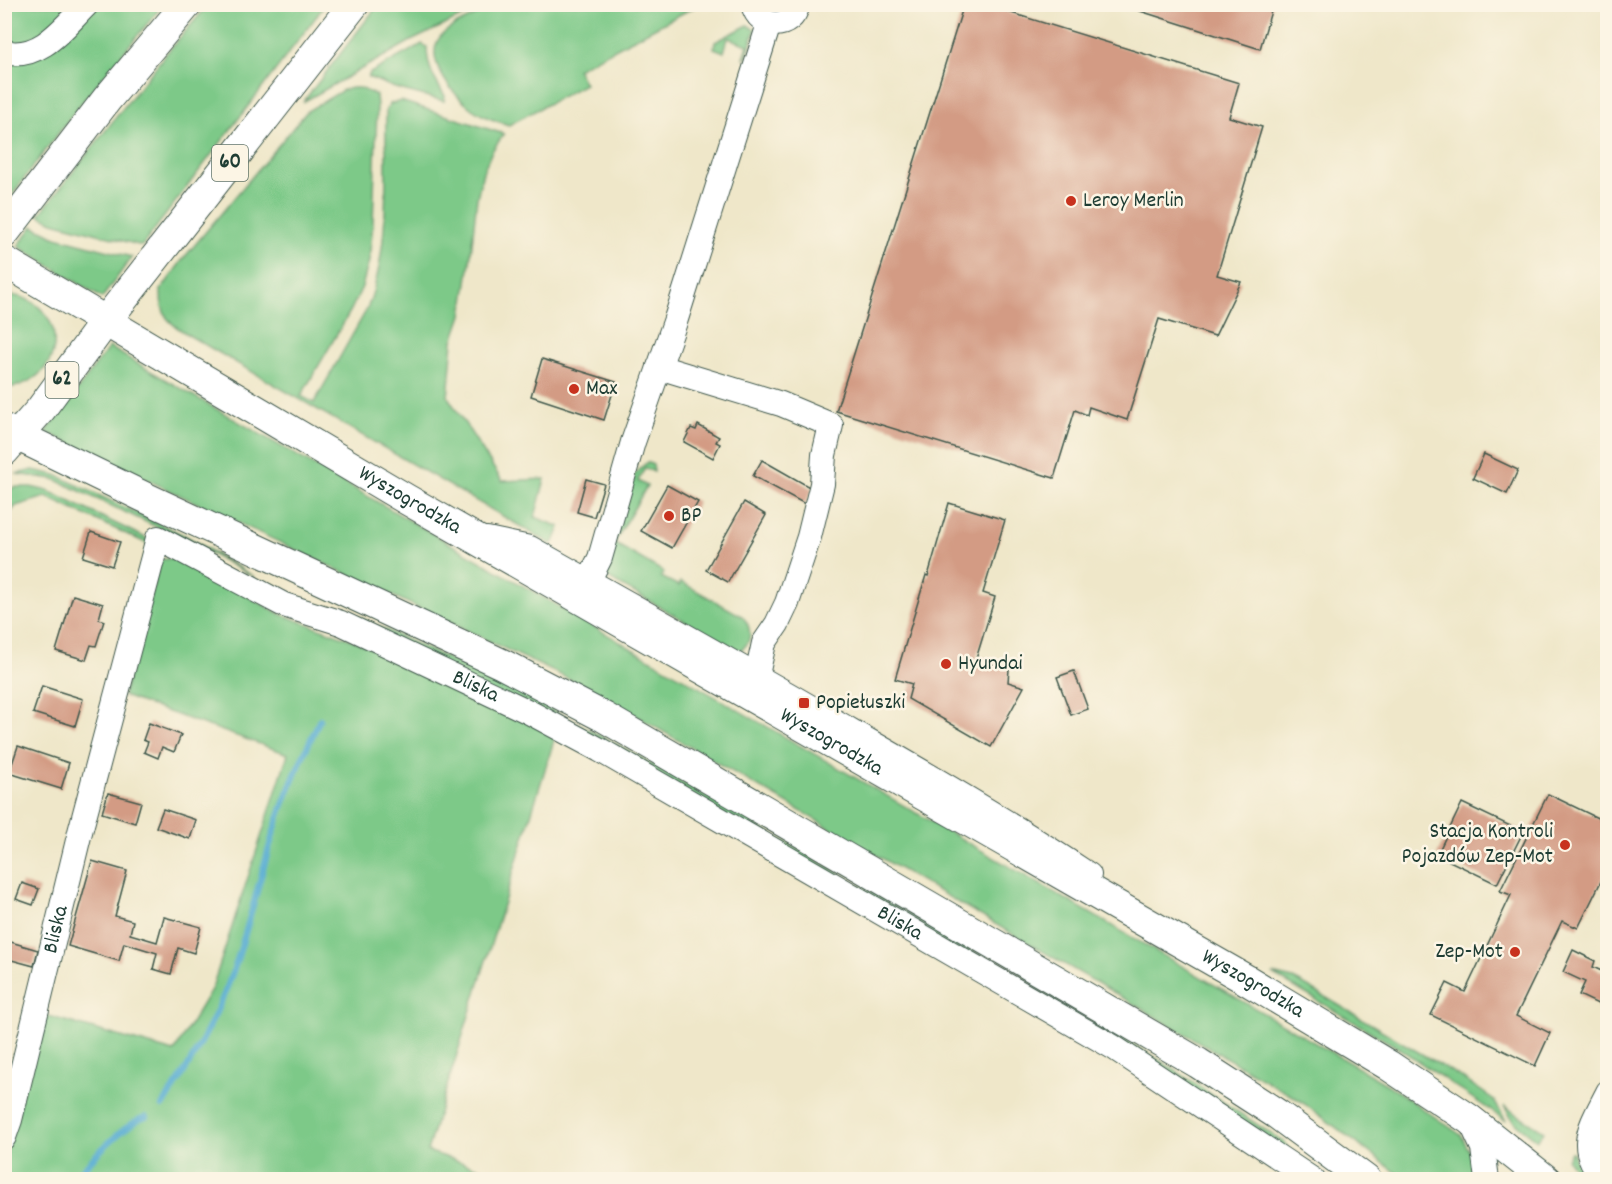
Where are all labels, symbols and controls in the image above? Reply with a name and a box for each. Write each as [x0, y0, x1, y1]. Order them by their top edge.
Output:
road number: 60 [212, 145, 248, 181]
place label: Leroy Merlin [1083, 186, 1184, 217]
marker: Leroy Merlin [1064, 194, 1078, 208]
road number: 62 [46, 362, 78, 398]
place label: Max [586, 374, 617, 405]
marker: Max [567, 382, 581, 396]
street label: Wyszogrodzka [352, 458, 467, 543]
place label: BP [681, 501, 701, 532]
marker: BP [662, 509, 676, 523]
place label: Hyundai [958, 649, 1022, 680]
marker: Hyundai [939, 657, 953, 671]
street label: Bliska [447, 662, 505, 711]
place label: Popiełuszki [816, 688, 905, 719]
marker: Popiełuszki [797, 696, 811, 710]
street label: Wyszogrodzka [774, 700, 889, 785]
place label: Stacja Kontroli Pojazdów Zep-Mot [1402, 817, 1553, 873]
marker: Stacja Kontroli Pojazdów Zep-Mot [1558, 838, 1572, 852]
street label: Bliska [871, 898, 929, 949]
street label: Bliska [36, 902, 77, 957]
place label: Zep-Mot [1435, 937, 1503, 968]
street label: Wyszogrodzka [1196, 942, 1311, 1027]
marker: Zep-Mot [1508, 945, 1522, 959]

